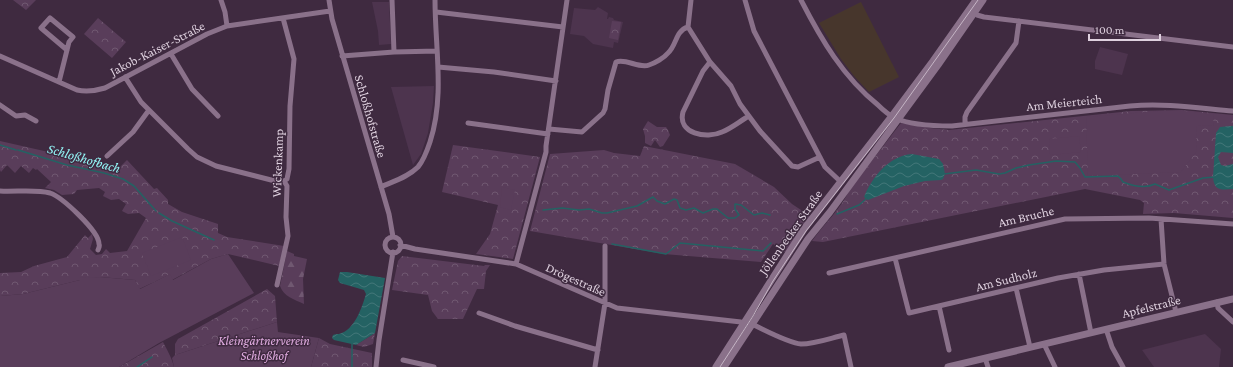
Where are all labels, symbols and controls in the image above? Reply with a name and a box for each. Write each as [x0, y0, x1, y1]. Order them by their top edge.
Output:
scale bar [1089, 16, 1160, 42]
street label: Jakob-Kaiser-Straße [106, 18, 208, 79]
text: 100 m [1095, 23, 1125, 37]
street label: Schloßhofstraße [352, 73, 390, 160]
street label: Am Meierteich [1025, 91, 1103, 114]
street label: Wickenkamp [269, 128, 286, 198]
water label: Schloßhofbach [46, 140, 123, 176]
street label: Jöllenbecker Straße [755, 187, 825, 278]
street label: Am Bruche [997, 203, 1056, 230]
street label: Drögestraße [543, 260, 608, 299]
street label: Am Sudholz [974, 265, 1039, 294]
street label: Apfelstraße [1120, 292, 1182, 321]
park label: Kleingärtnerverein Schloßhof [218, 333, 310, 363]

